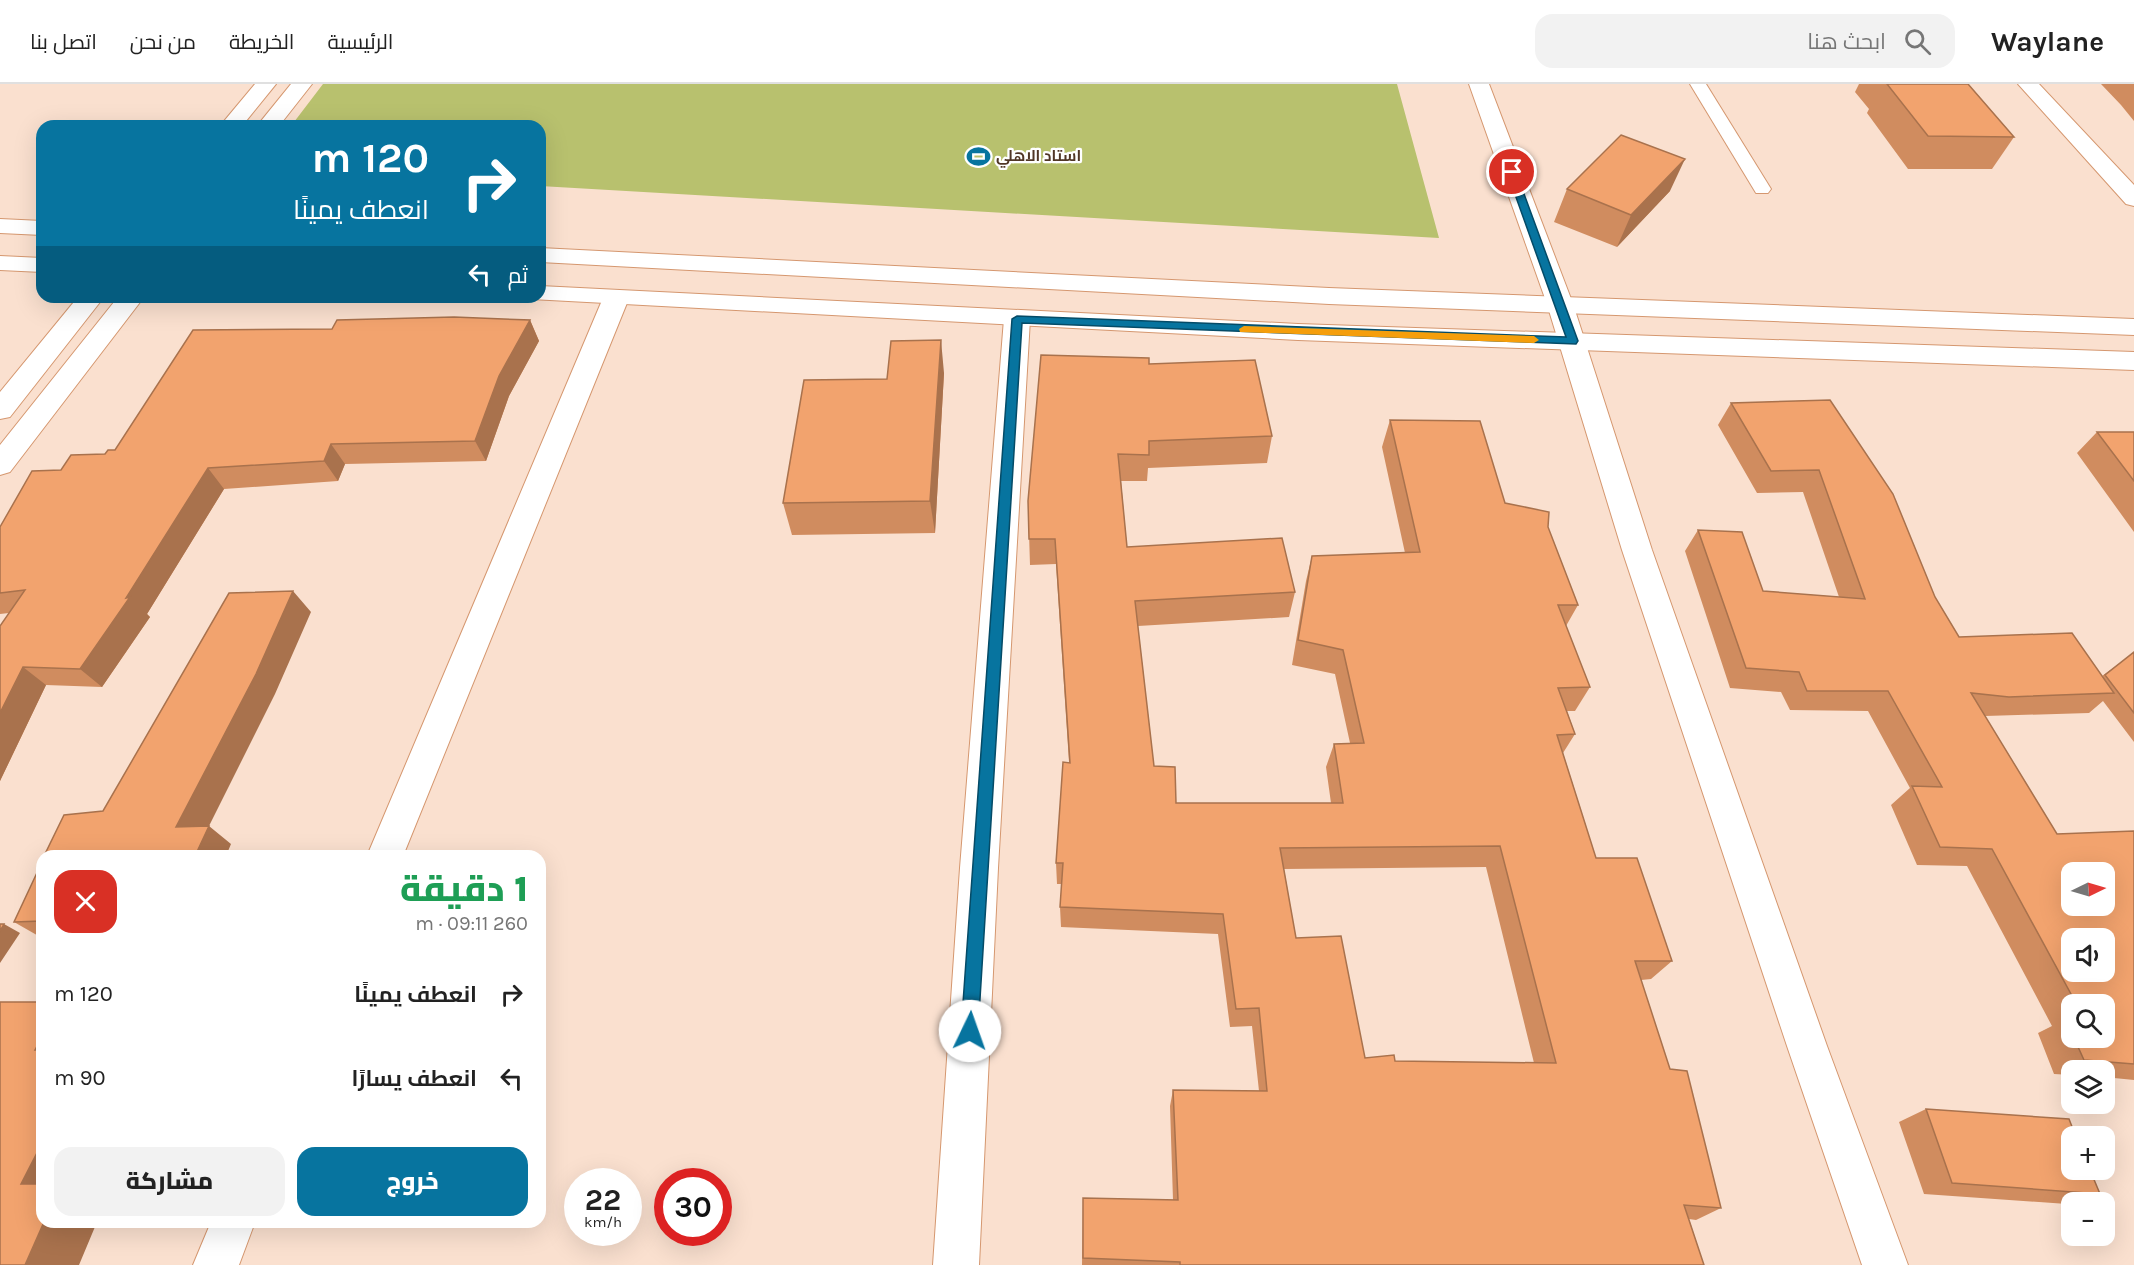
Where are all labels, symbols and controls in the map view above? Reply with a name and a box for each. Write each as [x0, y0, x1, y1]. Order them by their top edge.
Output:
search box [1535, 14, 1955, 68]
icon: search [1901, 25, 1934, 58]
text: Waylane [1991, 25, 2104, 58]
text: ابحث هنا [1807, 29, 1886, 55]
text: اتصل بنا [30, 30, 97, 54]
text: من نحن [130, 30, 196, 54]
text: الخريطة [229, 30, 294, 54]
text: الرئيسية [327, 30, 393, 54]
text: 120 m [312, 133, 429, 183]
sports icon: استاد الاهلي [965, 143, 991, 169]
icon: right [450, 144, 528, 222]
pin [1486, 146, 1537, 197]
place label: استاد الاهلي [996, 147, 1081, 168]
icon: arrive [1495, 155, 1528, 188]
text: انعطف يمينًا [293, 194, 429, 226]
icon: left [463, 258, 496, 291]
text: ثم [508, 263, 528, 289]
north arrow [2061, 862, 2115, 916]
map controls [2061, 862, 2115, 1246]
text: 1 دقيقة [400, 868, 528, 910]
button: close [54, 870, 117, 933]
text: 260 m · 09:11 [415, 912, 528, 935]
button: sound [2061, 928, 2115, 982]
icon: right [495, 978, 528, 1011]
text: 120 m [54, 981, 113, 1007]
text: انعطف يمينًا [354, 982, 477, 1008]
button: search [2061, 994, 2115, 1048]
position arrow [938, 999, 1002, 1063]
button: layers [2061, 1060, 2115, 1114]
icon: left [495, 1062, 528, 1095]
text: 90 m [54, 1065, 106, 1091]
text: انعطف يسارًا [351, 1066, 477, 1092]
button: + [2061, 1126, 2115, 1180]
button: مشاركة [54, 1147, 285, 1216]
button: خروج [297, 1147, 528, 1216]
speed limit sign: 30 [654, 1168, 732, 1246]
text: 22 [585, 1182, 621, 1218]
button: − [2061, 1192, 2115, 1246]
text: km/h [584, 1213, 622, 1231]

